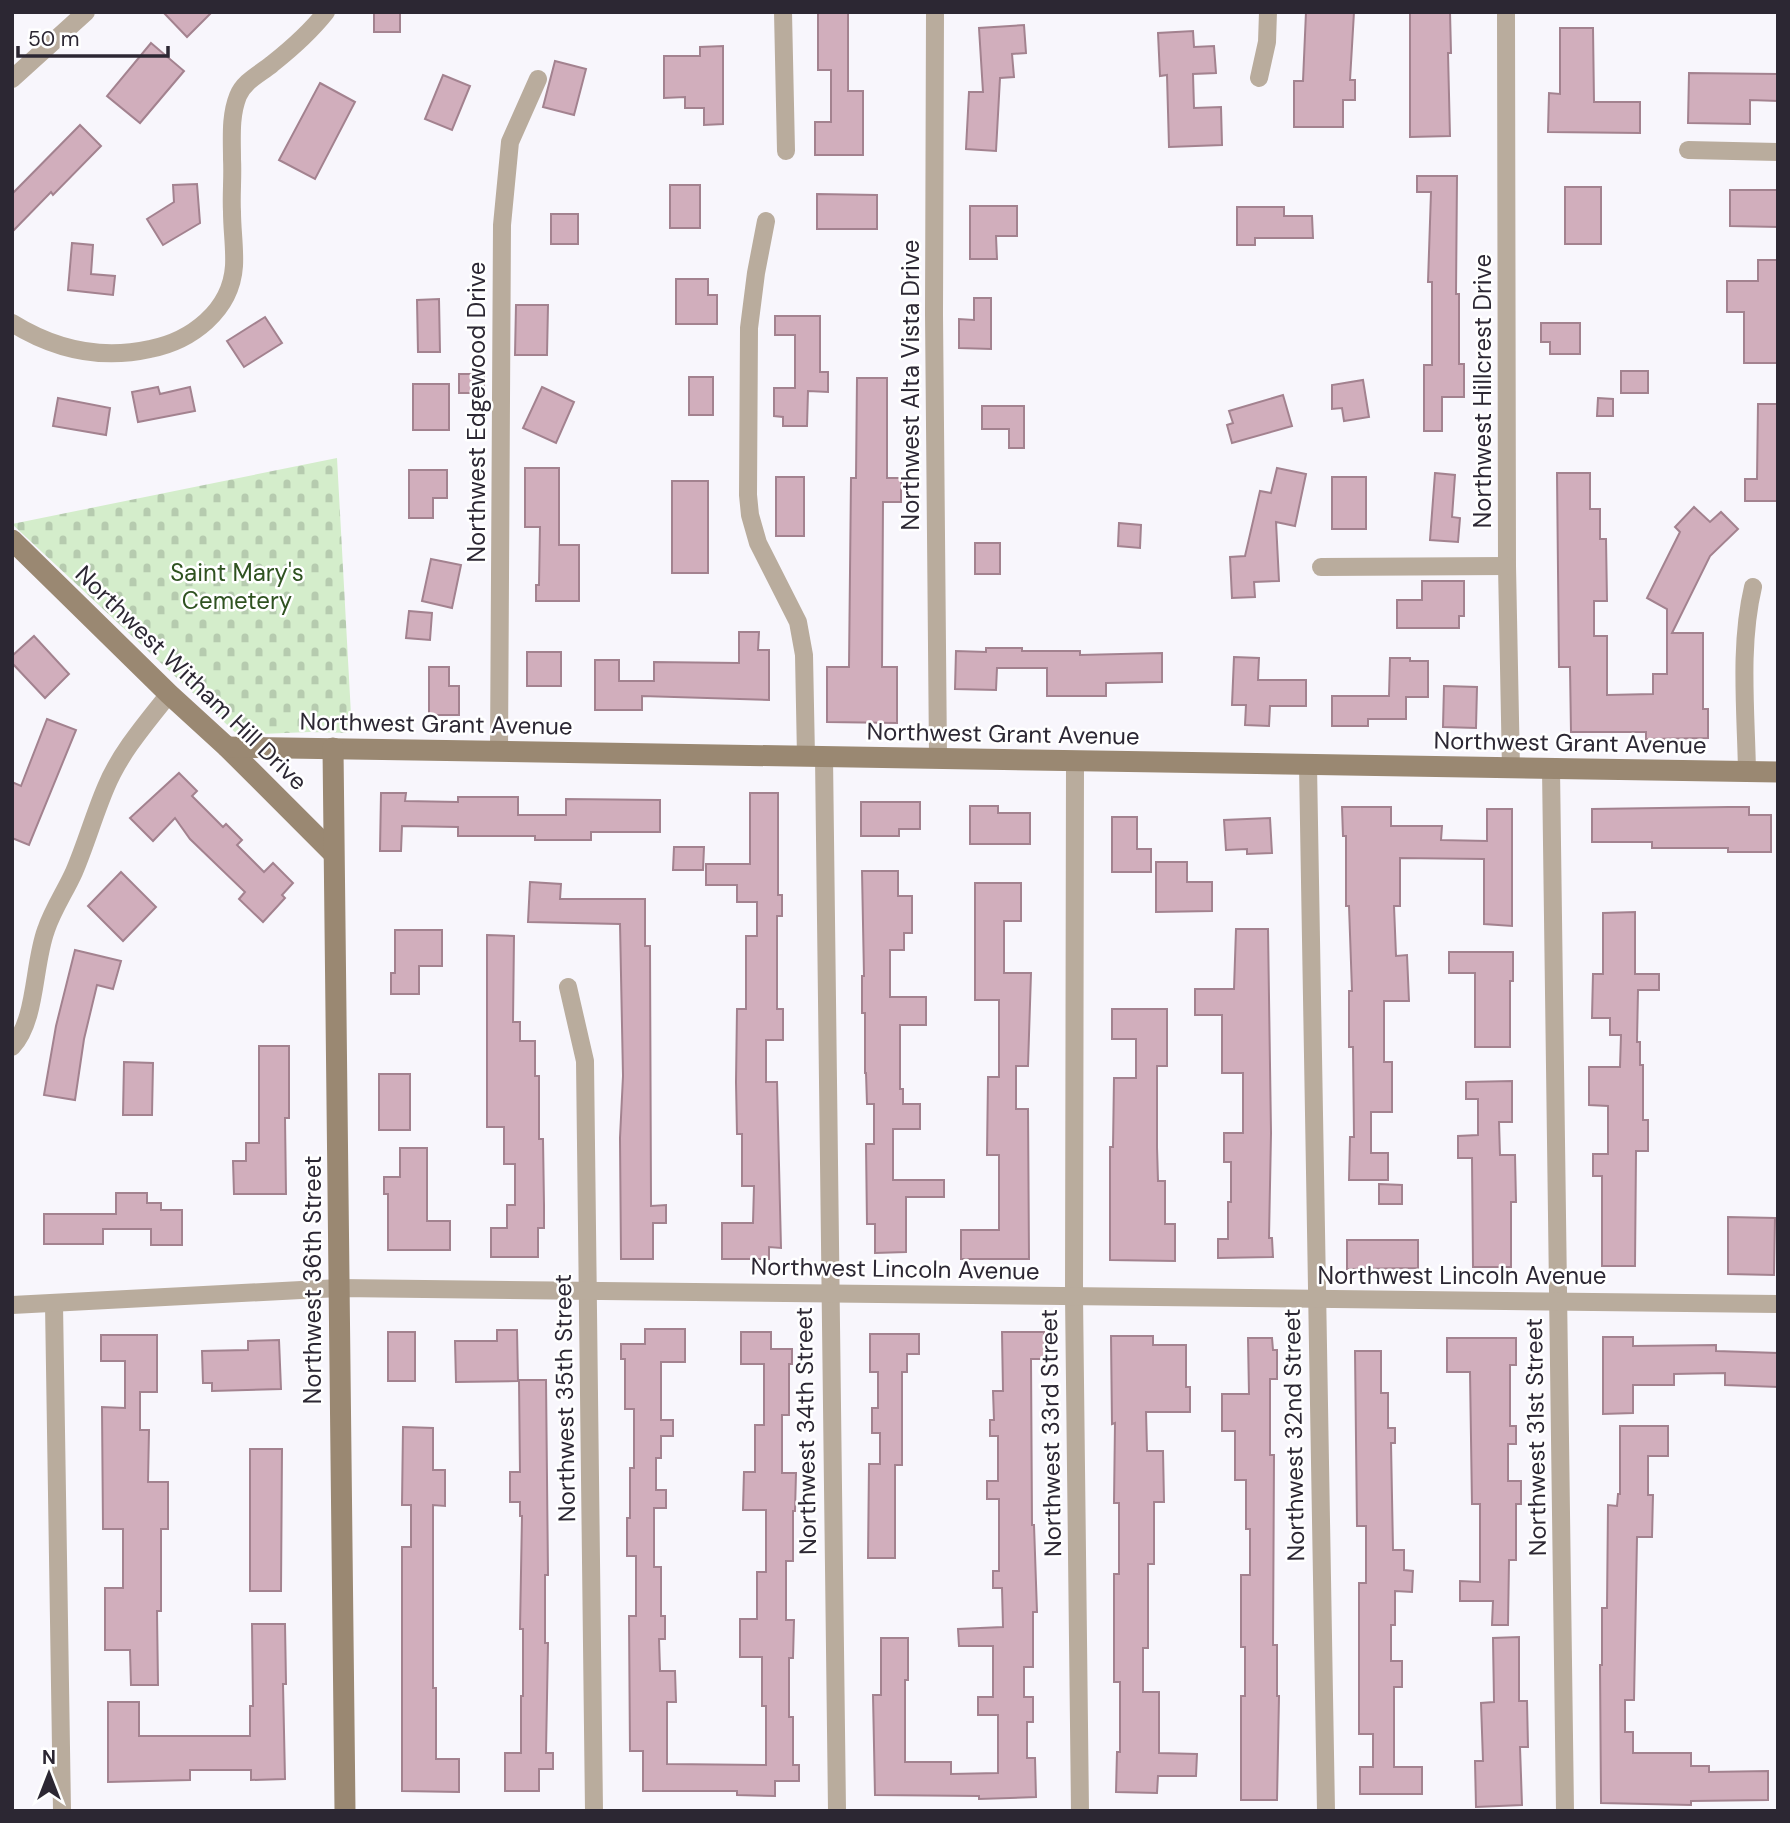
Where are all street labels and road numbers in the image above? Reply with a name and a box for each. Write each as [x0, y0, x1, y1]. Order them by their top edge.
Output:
street label: Northwest Alta Vista Drive [895, 240, 926, 530]
street label: Northwest Hillcrest Drive [1467, 254, 1498, 528]
street label: Northwest Edgewood Drive [461, 262, 492, 562]
street label: Northwest Witham Hill Drive [69, 559, 314, 797]
street label: Northwest Grant Avenue [299, 706, 573, 741]
street label: Northwest Grant Avenue [866, 716, 1140, 751]
street label: Northwest Grant Avenue [1433, 725, 1707, 760]
street label: Northwest 36th Street [297, 1156, 328, 1404]
street label: Northwest Lincoln Avenue [750, 1250, 1040, 1287]
street label: Northwest Lincoln Avenue [1318, 1260, 1606, 1291]
street label: Northwest 35th Street [547, 1274, 582, 1522]
street label: Northwest 34th Street [788, 1307, 823, 1555]
street label: Northwest 32nd Street [1276, 1308, 1311, 1562]
street label: Northwest 33rd Street [1033, 1309, 1068, 1557]
street label: Northwest 31st Street [1518, 1318, 1553, 1556]

